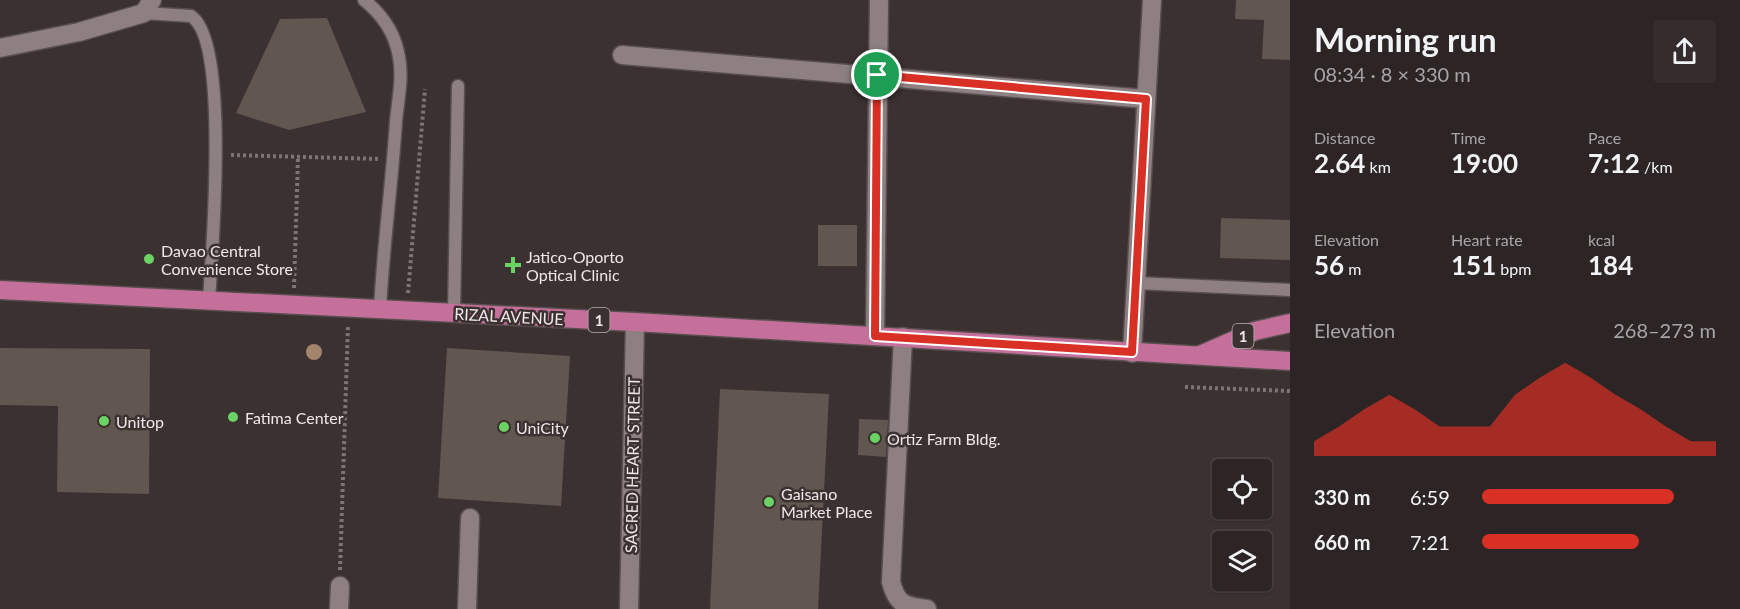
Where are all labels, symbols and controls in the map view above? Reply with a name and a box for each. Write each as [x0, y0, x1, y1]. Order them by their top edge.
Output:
text: Morning run [1314, 19, 1497, 59]
button: share [1653, 20, 1716, 83]
pin [851, 49, 902, 100]
icon: arrive [860, 58, 893, 91]
text: 08:34 · 8 × 330 m [1314, 62, 1471, 86]
text: Distance [1314, 128, 1375, 147]
text: Time [1451, 128, 1486, 147]
text: Pace [1588, 128, 1621, 147]
text: 2.64 [1314, 147, 1365, 179]
text: 19:00 [1451, 147, 1518, 179]
text: 7:12 [1588, 147, 1640, 179]
text: km [1365, 157, 1391, 176]
text: /km [1640, 157, 1673, 176]
text: Elevation [1314, 230, 1379, 249]
text: Heart rate [1451, 230, 1523, 249]
text: kcal [1588, 230, 1615, 249]
place label: Davao Central Convenience Store [161, 241, 293, 278]
place label: Jatico-Oporto Optical Clinic [526, 247, 624, 284]
text: 56 [1314, 249, 1344, 281]
text: 151 [1451, 249, 1496, 281]
text: 184 [1588, 249, 1633, 281]
marker: Davao Central Convenience Store [142, 252, 156, 266]
marker: Jatico-Oporto Optical Clinic [504, 256, 522, 274]
text: m [1344, 259, 1361, 278]
text: bpm [1496, 259, 1531, 278]
street label: RIZAL AVENUE [454, 304, 564, 328]
road number: 1 [588, 308, 610, 332]
text: Elevation [1314, 318, 1395, 342]
text: 268–273 m [1613, 318, 1716, 342]
road number: 1 [1232, 324, 1254, 348]
street label: SACRED HEART STREET [621, 376, 643, 553]
place label: Fatima Center [245, 408, 344, 427]
marker: Fatima Center [226, 410, 240, 424]
place label: Unitop [116, 412, 164, 431]
marker: Unitop [97, 414, 111, 428]
place label: UniCity [516, 418, 569, 437]
marker: UniCity [497, 420, 511, 434]
place label: Ortiz Farm Bldg. [887, 429, 1001, 448]
marker: Ortiz Farm Bldg. [868, 431, 882, 445]
map controls [1212, 459, 1272, 591]
button: locate [1212, 459, 1272, 519]
place label: Gaisano Market Place [781, 484, 873, 521]
text: 330 m [1314, 485, 1370, 509]
text: 6:59 [1410, 485, 1450, 509]
marker: Gaisano Market Place [762, 495, 776, 509]
text: 660 m [1314, 530, 1370, 554]
text: 7:21 [1410, 530, 1450, 554]
button: layers [1212, 531, 1272, 591]

